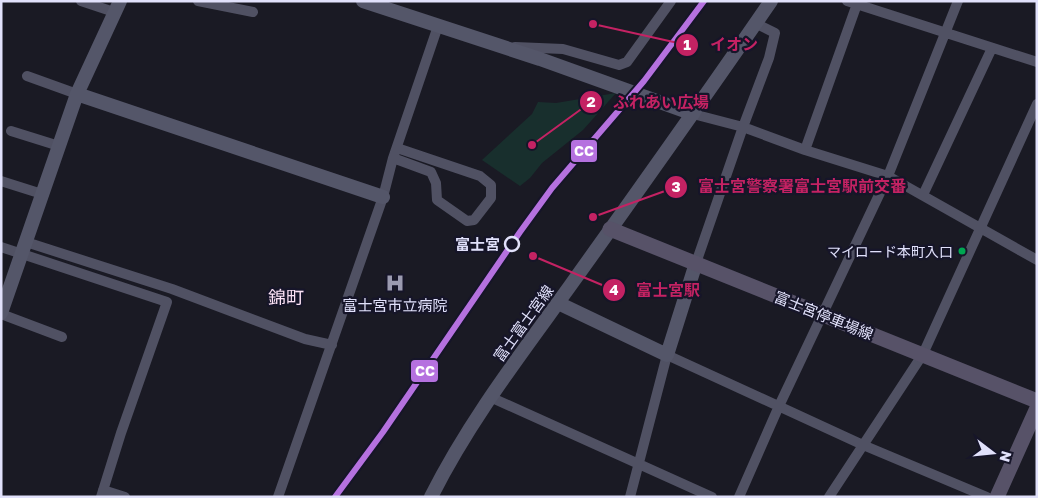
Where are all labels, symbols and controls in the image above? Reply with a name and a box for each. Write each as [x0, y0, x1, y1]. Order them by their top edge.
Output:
callout: イオン [675, 29, 768, 60]
text: イオン [710, 34, 758, 54]
text: 1 [683, 35, 691, 53]
callout: ふれあい広場 [578, 87, 719, 118]
text: 2 [586, 92, 596, 110]
text: ふれあい広場 [613, 92, 709, 112]
line badge: CC [570, 139, 598, 163]
text: CC [574, 142, 594, 159]
callout: 富士宮警察署富士宮駅前交番 [663, 171, 916, 202]
text: 富士宮警察署富士宮駅前交番 [698, 176, 906, 196]
text: 3 [671, 177, 681, 195]
place label: 富士宮 [455, 235, 500, 253]
marker: 富士宮 [504, 236, 520, 252]
place label: マイロード本町入口 [827, 243, 953, 260]
marker: マイロード本町入口 [957, 246, 967, 256]
hospital icon: 富士宮市立病院 [384, 272, 406, 294]
callout: 富士宮駅 [601, 275, 710, 306]
text: 4 [609, 280, 619, 298]
text: 富士宮駅 [636, 280, 700, 300]
street label: 富士富士宮線 [489, 281, 557, 365]
district label: 錦町 [268, 286, 304, 308]
street label: 富士宮停車場線 [772, 287, 876, 343]
place label: 富士宮市立病院 [342, 296, 448, 314]
line badge: CC [410, 359, 439, 383]
text: CC [415, 362, 435, 379]
north arrow [968, 428, 1018, 478]
text: N [996, 449, 1016, 464]

